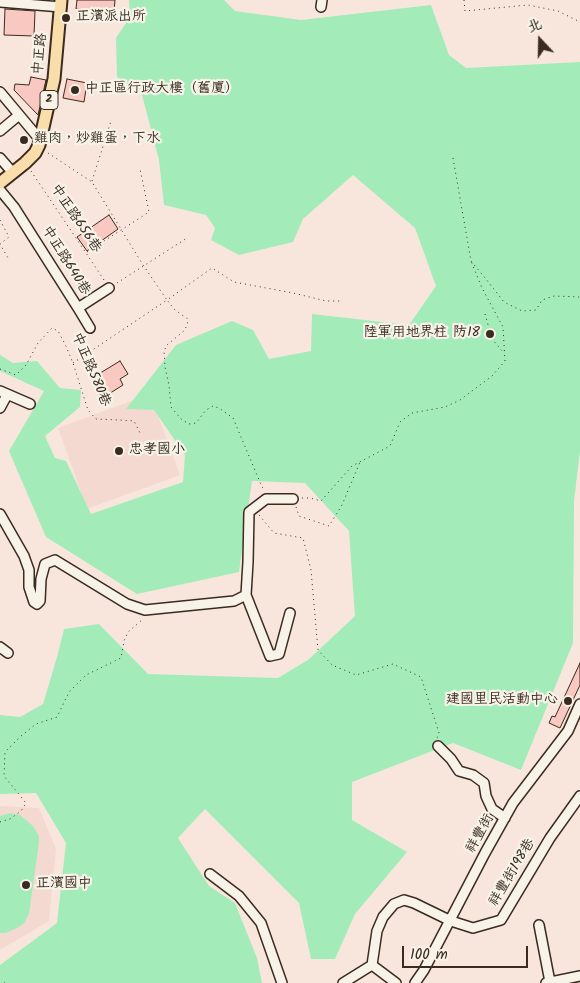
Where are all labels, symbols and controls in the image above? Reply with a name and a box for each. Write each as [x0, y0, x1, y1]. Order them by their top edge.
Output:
place label: 正濱派出所 [76, 10, 146, 26]
marker: 正濱派出所 [60, 12, 72, 24]
text: 北 [524, 13, 545, 39]
north arrow [515, 15, 565, 65]
street label: 中正路 [30, 32, 52, 76]
place label: 中正區行政大樓（舊廈） [85, 82, 239, 98]
marker: 中正區行政大樓（舊廈） [69, 84, 81, 96]
road number: 2 [40, 90, 58, 110]
place label: 雞肉，炒雞蛋，下水 [34, 132, 160, 148]
marker: 雞肉，炒雞蛋，下水 [18, 134, 30, 146]
street label: 中正路656巷 [46, 182, 104, 256]
street label: 中正路640巷 [37, 223, 93, 299]
place label: 陸軍用地界柱 防18 [364, 326, 480, 342]
marker: 陸軍用地界柱 防18 [484, 328, 496, 340]
street label: 中正路580巷 [67, 330, 113, 410]
place label: 忠孝國小 [129, 443, 185, 459]
marker: 忠孝國小 [113, 445, 125, 457]
place label: 建國里民活動中心 [446, 693, 558, 709]
marker: 建國里民活動中心 [562, 695, 574, 707]
street label: 祥豐街 [463, 812, 499, 856]
street label: 祥豐街198巷 [486, 836, 540, 910]
place label: 正濱國中 [36, 877, 92, 893]
marker: 正濱國中 [20, 879, 32, 891]
scale bar [405, 936, 531, 968]
text: 100 m [410, 943, 448, 967]

